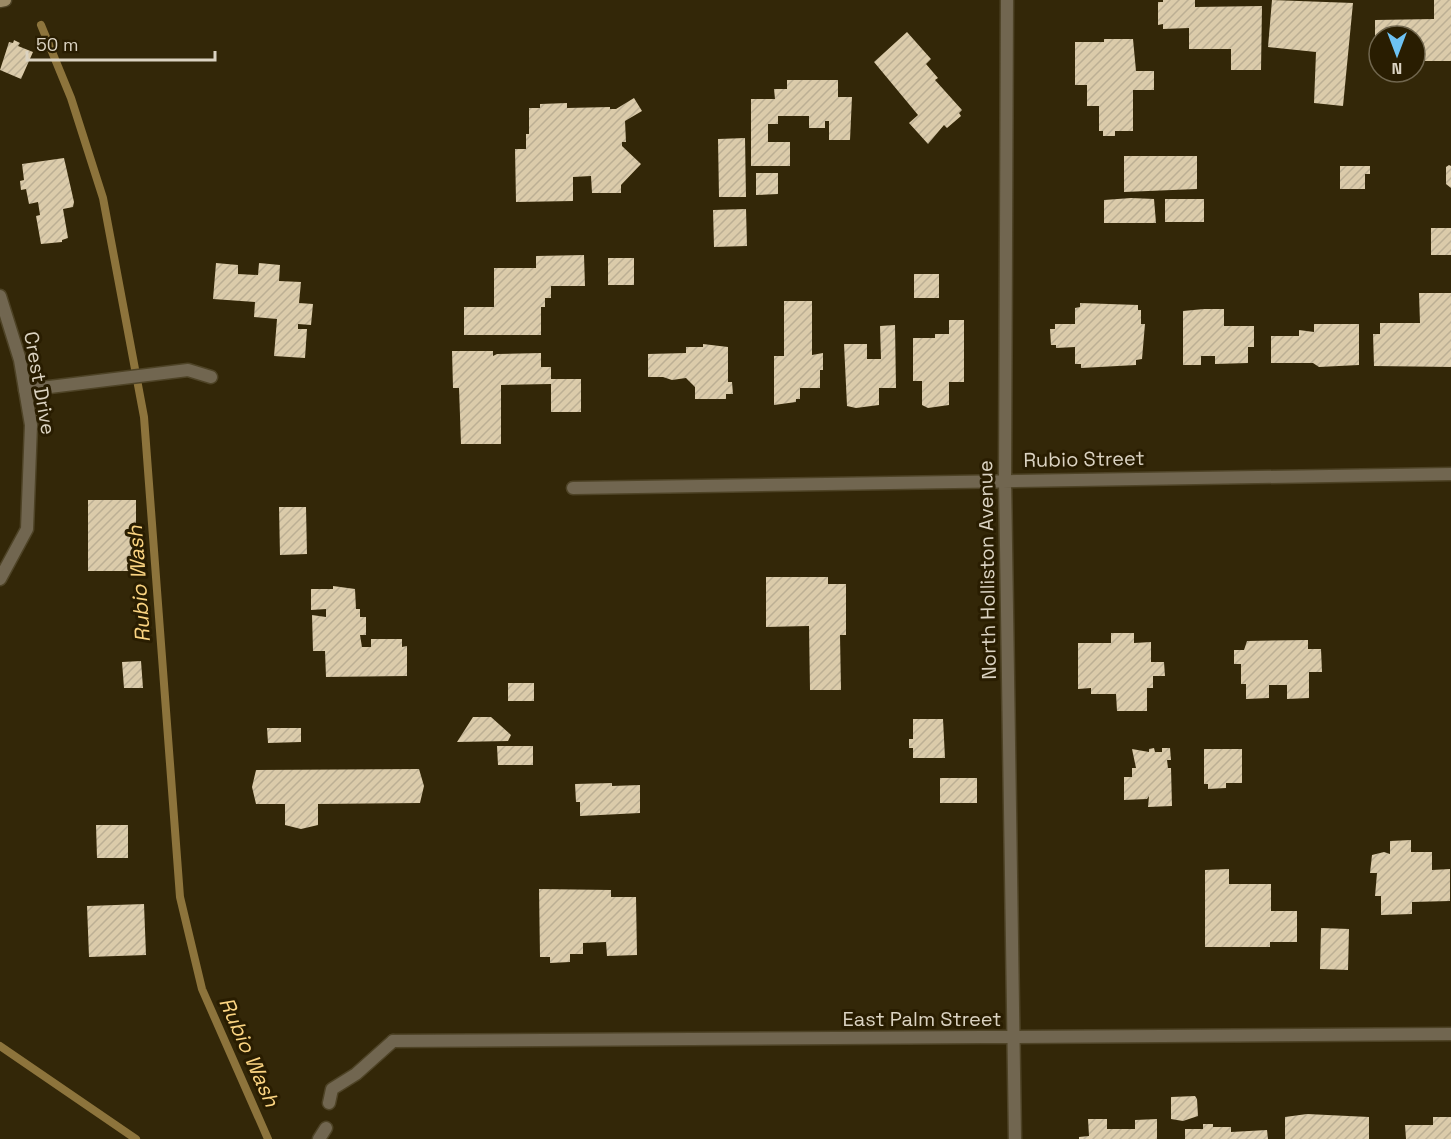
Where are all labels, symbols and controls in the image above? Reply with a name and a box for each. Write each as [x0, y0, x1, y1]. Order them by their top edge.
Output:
scale bar [27, 24, 214, 62]
north arrow [1367, 24, 1427, 84]
text: 50 m [36, 33, 78, 56]
text: N [1392, 58, 1402, 79]
street label: Crest Drive [18, 329, 62, 437]
street label: Rubio Street [1023, 445, 1145, 473]
street label: North Holliston Avenue [972, 460, 1002, 680]
water label: Rubio Wash [121, 524, 156, 643]
water label: Rubio Wash [213, 993, 286, 1112]
street label: East Palm Street [843, 1006, 1001, 1032]

